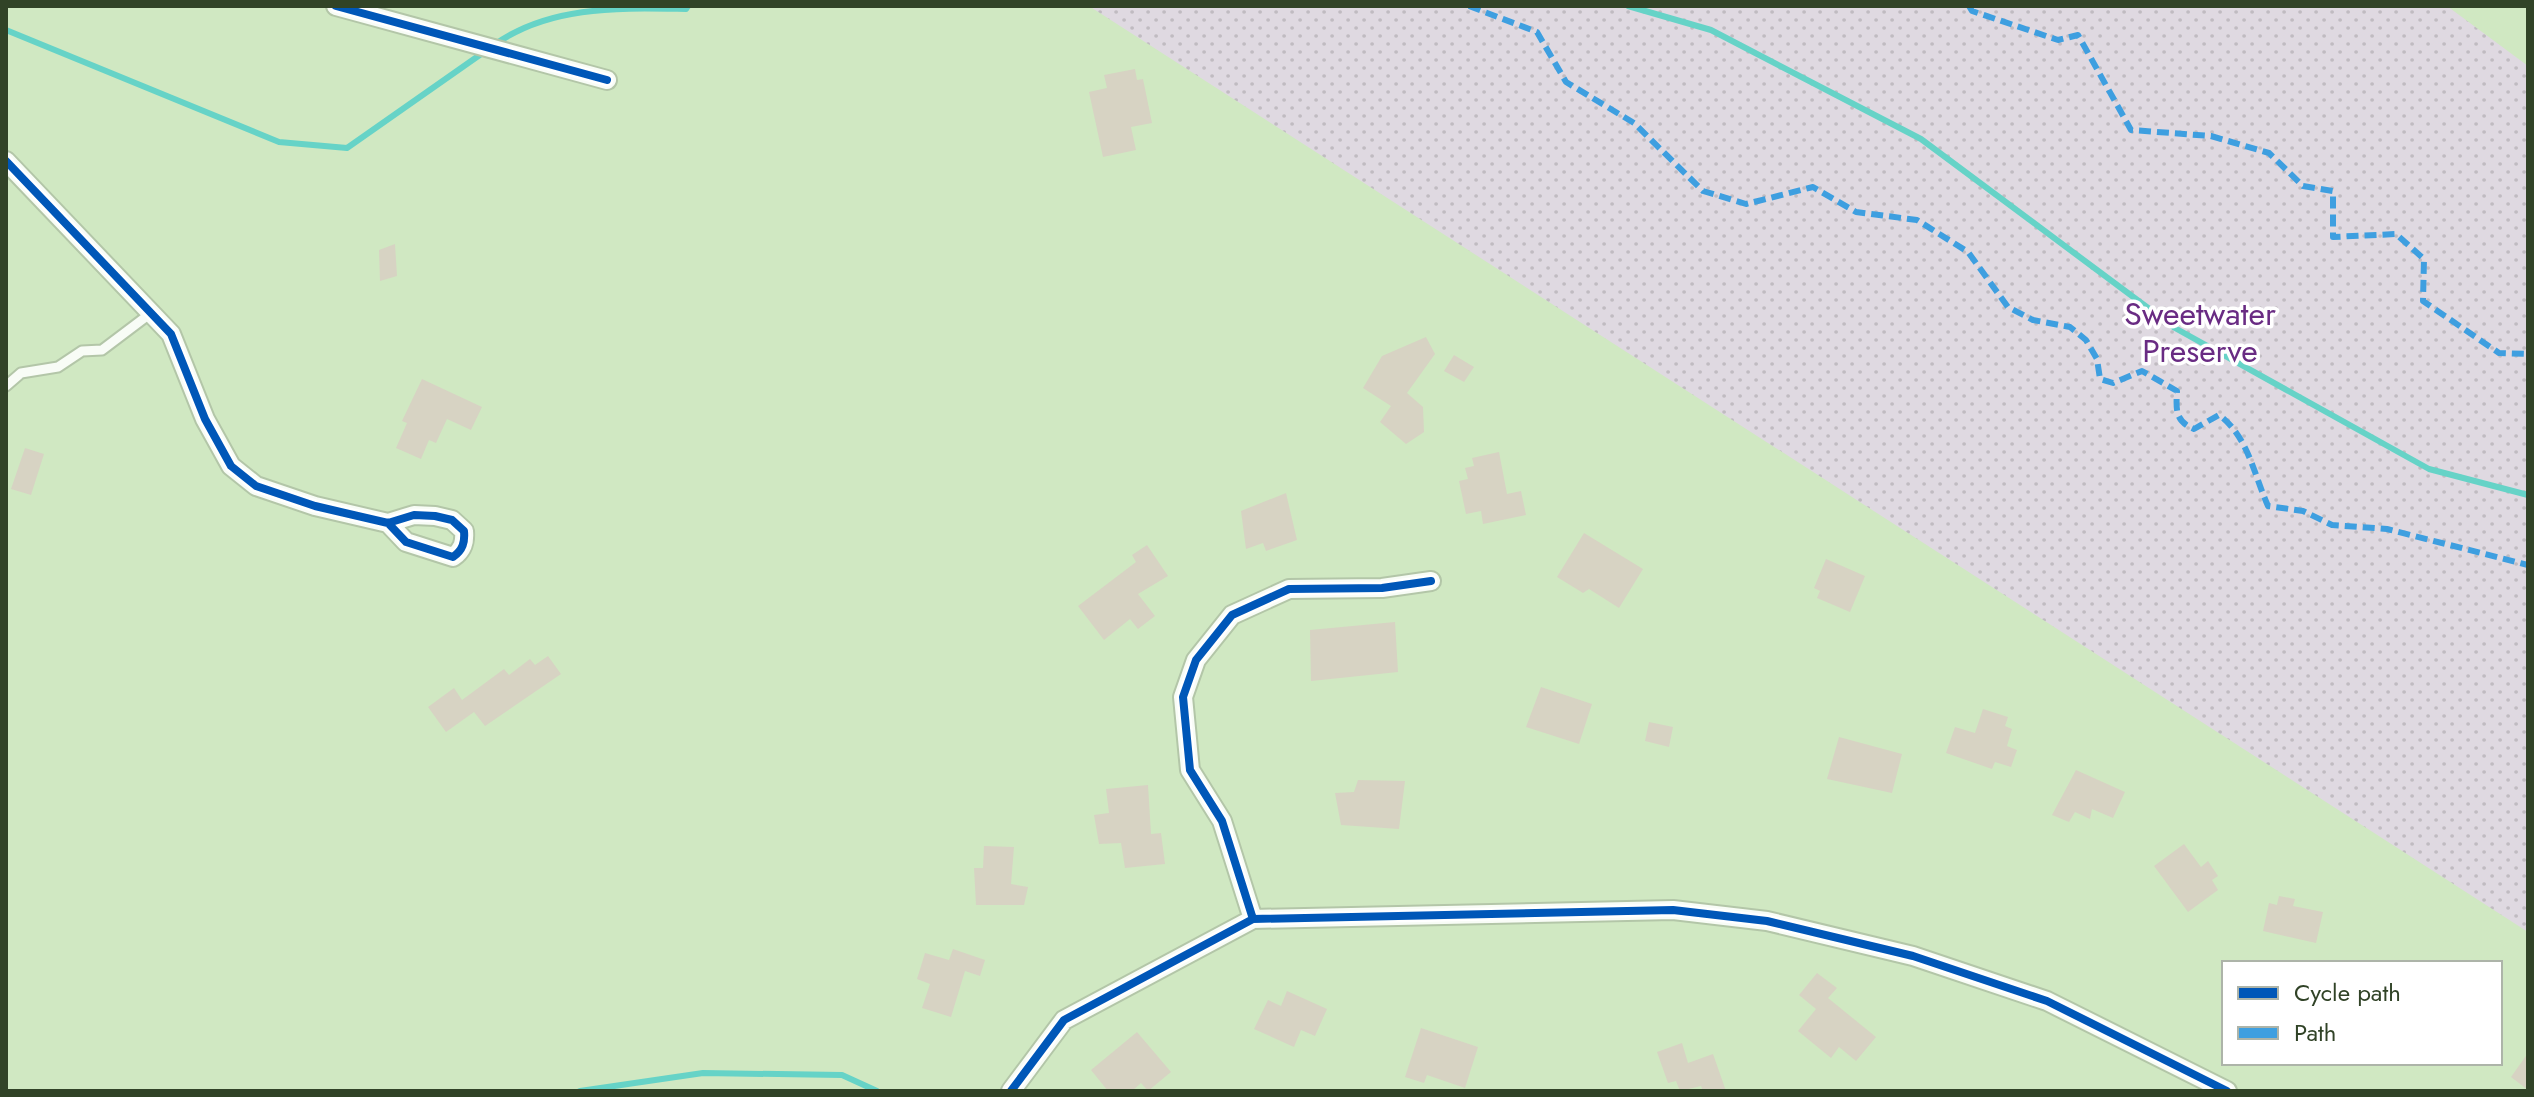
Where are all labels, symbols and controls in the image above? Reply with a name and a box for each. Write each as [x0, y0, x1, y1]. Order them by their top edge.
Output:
park label: Sweetwater Preserve [2124, 291, 2276, 374]
legend [2222, 961, 2502, 1065]
text: Cycle path [2294, 975, 2401, 1010]
text: Path [2294, 1015, 2336, 1050]

